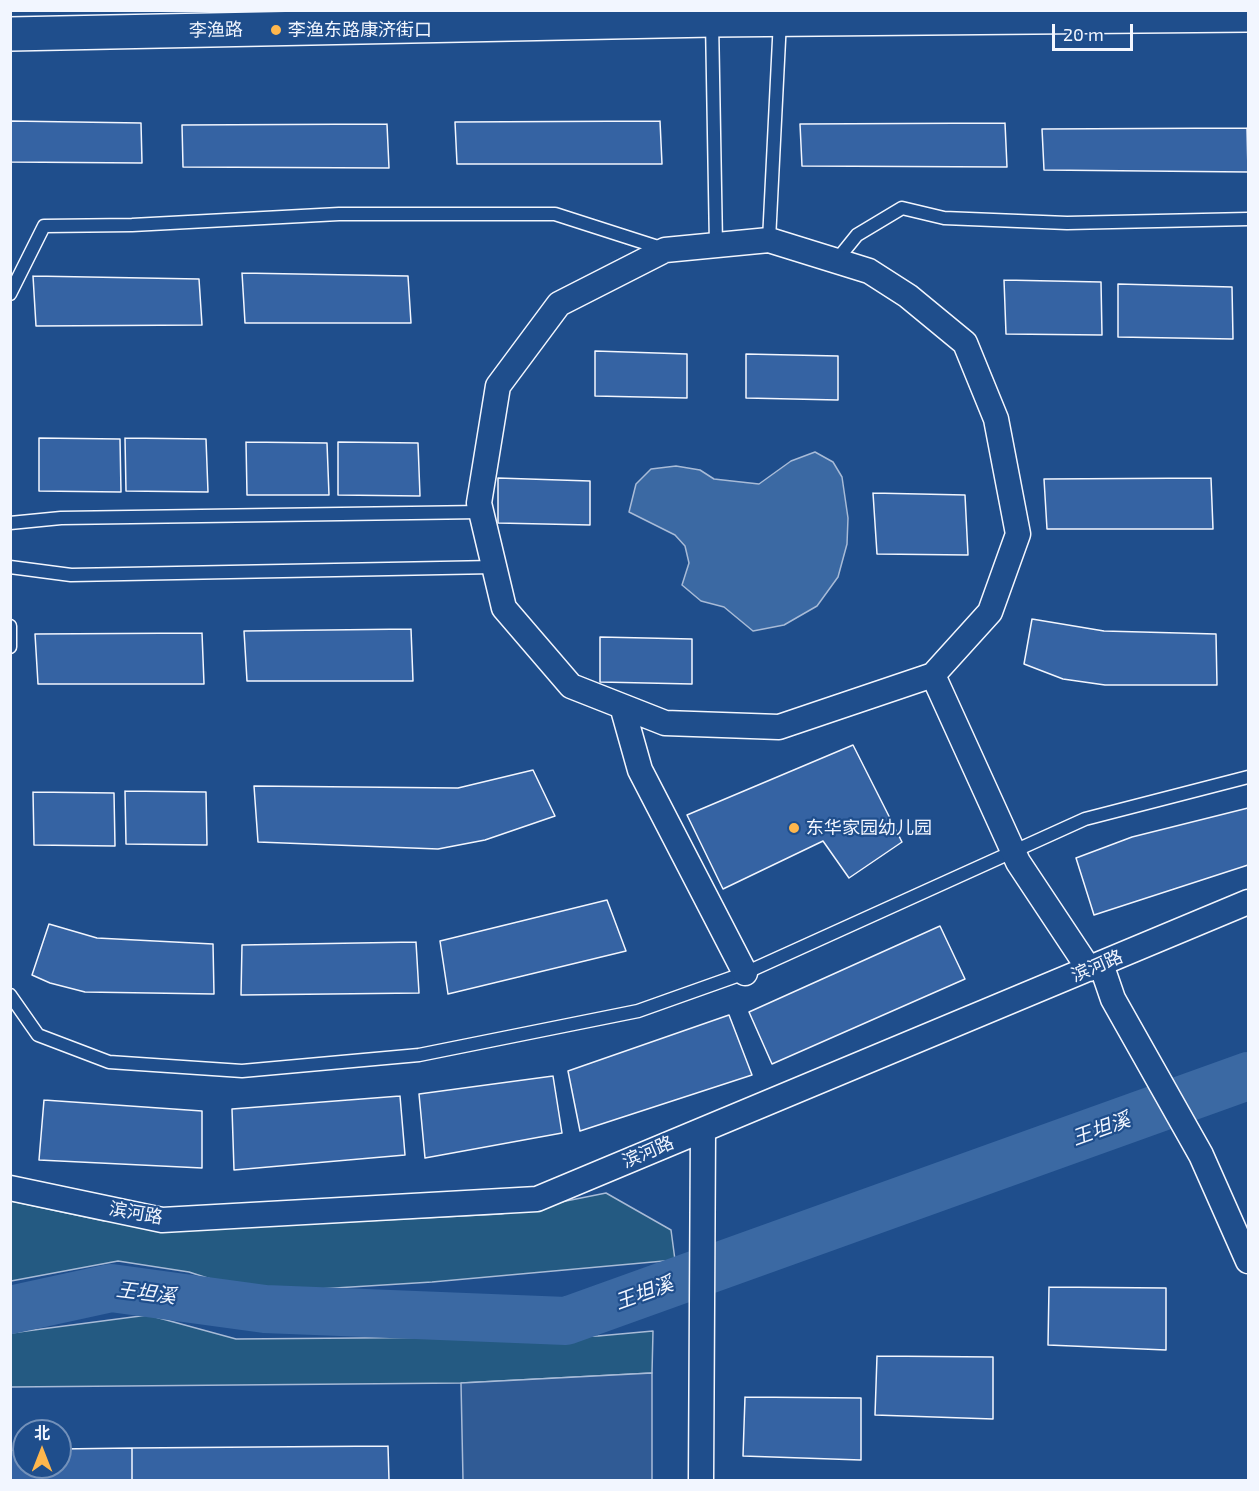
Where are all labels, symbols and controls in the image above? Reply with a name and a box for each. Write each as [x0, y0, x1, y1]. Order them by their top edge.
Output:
scale bar [1055, 12, 1136, 50]
street label: 李渔路 [189, 19, 243, 41]
place label: 李渔东路康济街口 [288, 19, 432, 41]
marker: 李渔东路康济街口 [269, 23, 283, 37]
text: 20 m [1063, 23, 1104, 45]
place label: 东华家园幼儿园 [806, 817, 932, 839]
marker: 东华家园幼儿园 [787, 821, 801, 835]
street label: 滨河路 [1068, 946, 1126, 986]
water label: 王坦溪 [1069, 1107, 1133, 1151]
street label: 滨河路 [619, 1132, 677, 1172]
street label: 滨河路 [108, 1198, 164, 1228]
water label: 王坦溪 [612, 1271, 676, 1315]
water label: 王坦溪 [115, 1277, 177, 1309]
north arrow [12, 1419, 72, 1479]
text: 北 [34, 1423, 50, 1442]

